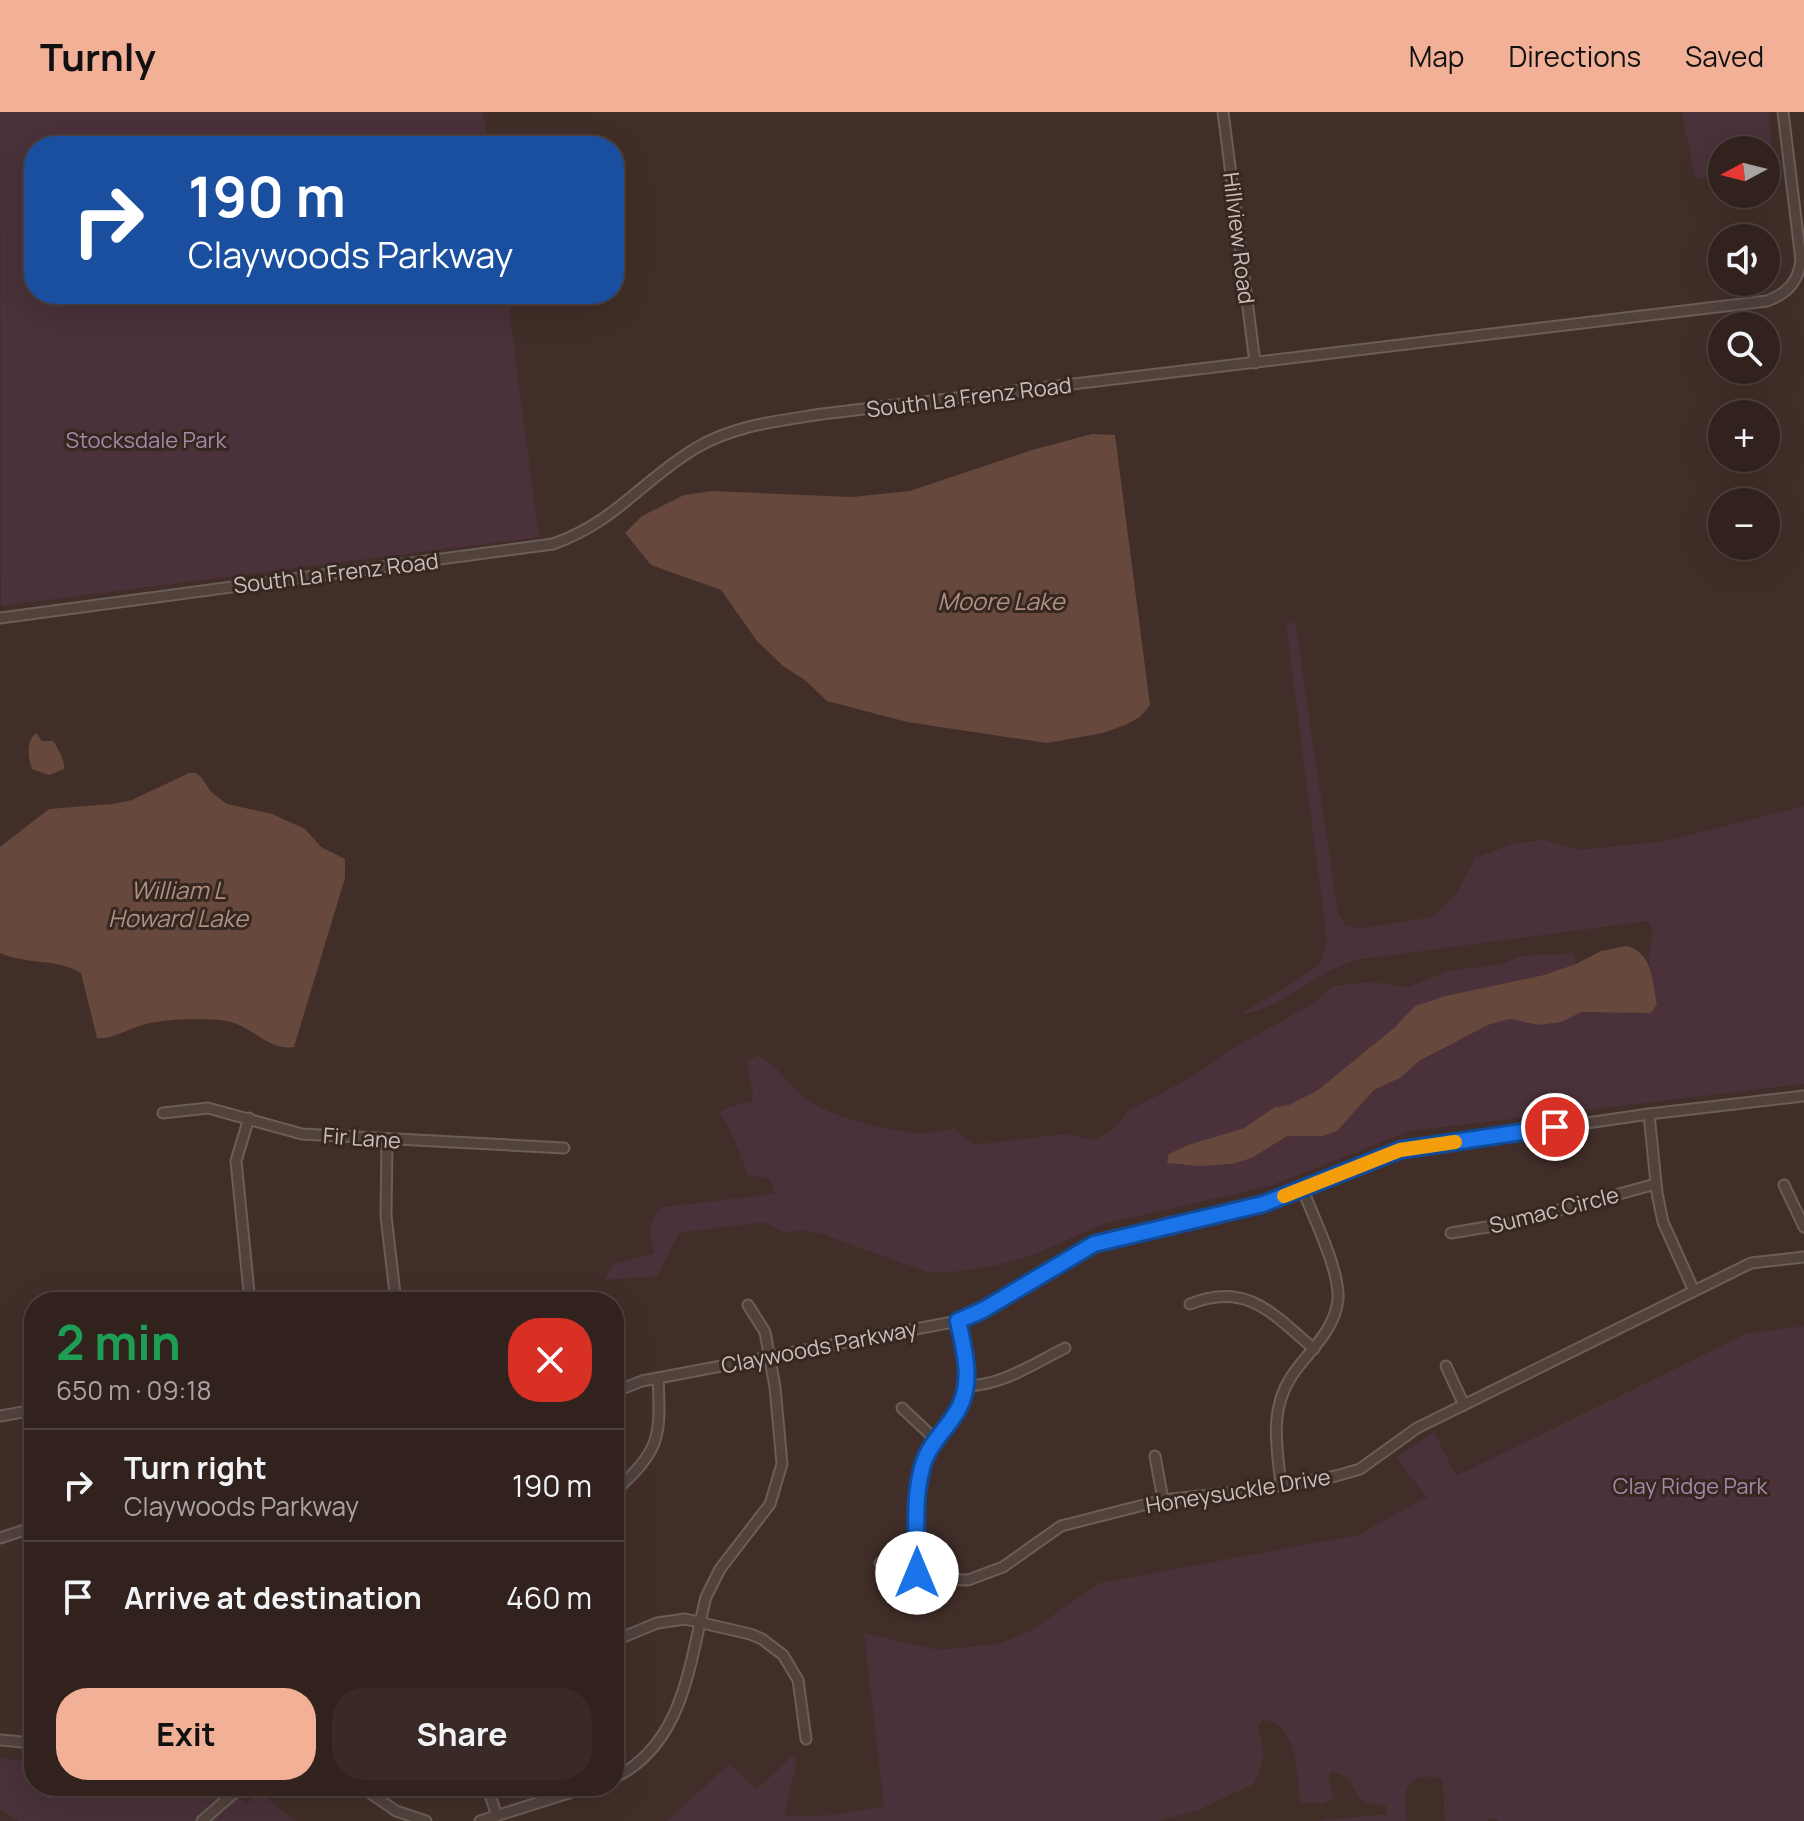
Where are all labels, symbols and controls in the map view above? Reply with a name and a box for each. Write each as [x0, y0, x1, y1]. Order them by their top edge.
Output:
text: Turnly [40, 30, 156, 82]
text: Map [1409, 37, 1464, 75]
text: Directions [1508, 37, 1641, 75]
text: Saved [1685, 37, 1764, 75]
north arrow [1708, 136, 1780, 208]
map controls [1708, 136, 1780, 560]
text: 190 m [188, 157, 346, 234]
icon: right [56, 168, 160, 272]
street label: Hillview Road [1216, 170, 1262, 306]
button: sound [1708, 224, 1780, 296]
text: Claywoods Parkway [188, 230, 513, 279]
button: search [1708, 312, 1780, 384]
street label: South La Frenz Road [865, 370, 1073, 424]
button: + [1708, 400, 1780, 472]
park label: Stocksdale Park [66, 425, 228, 455]
button: − [1708, 488, 1780, 560]
street label: South La Frenz Road [232, 546, 440, 600]
water label: Moore Lake [937, 584, 1067, 617]
water label: William L Howard Lake [108, 873, 250, 934]
pin [1521, 1093, 1589, 1161]
icon: arrive [1533, 1105, 1577, 1149]
street label: Fir Lane [322, 1120, 402, 1156]
street label: Sumac Circle [1486, 1179, 1622, 1241]
text: 2 min [56, 1309, 181, 1374]
street label: Claywoods Parkway [719, 1313, 920, 1381]
button: close [508, 1318, 592, 1402]
text: 650 m · 09:18 [56, 1372, 212, 1408]
text: Turn right [124, 1447, 267, 1488]
street label: Honeysuckle Drive [1143, 1462, 1333, 1520]
icon: right [56, 1463, 100, 1507]
text: 190 m [512, 1465, 592, 1506]
park label: Clay Ridge Park [1613, 1471, 1768, 1501]
text: Claywoods Parkway [124, 1488, 359, 1524]
position arrow [875, 1531, 959, 1615]
icon: arrive [56, 1575, 100, 1619]
text: Arrive at destination [124, 1577, 422, 1618]
text: 460 m [506, 1577, 592, 1618]
button: Exit [56, 1688, 316, 1780]
button: Share [332, 1688, 592, 1780]

